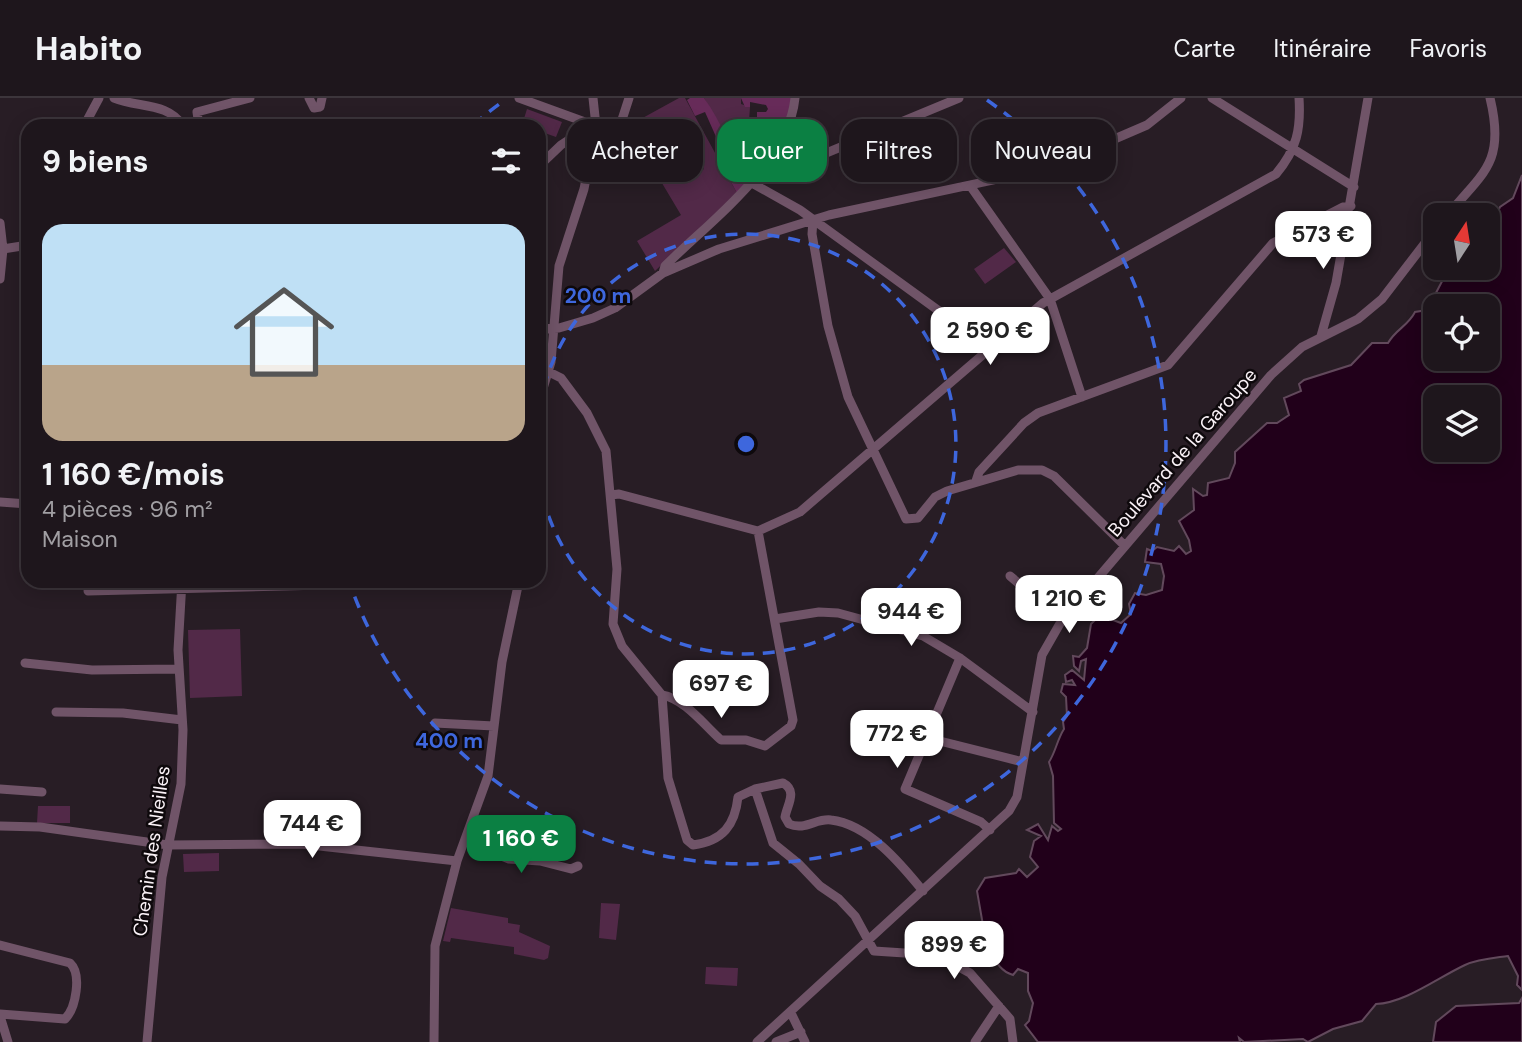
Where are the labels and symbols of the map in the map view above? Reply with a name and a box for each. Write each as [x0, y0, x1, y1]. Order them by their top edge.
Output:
north arrow [1423, 203, 1500, 280]
pin: 573 € [1274, 212, 1372, 271]
text: 200 m [565, 282, 631, 310]
pin: 2 590 € [925, 308, 1055, 367]
street label: Boulevard de la Garoupe [1102, 363, 1262, 542]
centre of rings [734, 432, 758, 456]
pin: 1 210 € [1004, 575, 1134, 635]
pin: 944 € [862, 588, 960, 648]
pin: 697 € [672, 660, 770, 720]
pin: 772 € [848, 710, 946, 770]
text: 400 m [415, 727, 483, 755]
street label: Chemin des Nieilles [127, 764, 176, 938]
pin: 744 € [263, 800, 361, 860]
pin: 1 160 € [456, 816, 586, 875]
pin: 899 € [905, 922, 1003, 981]

